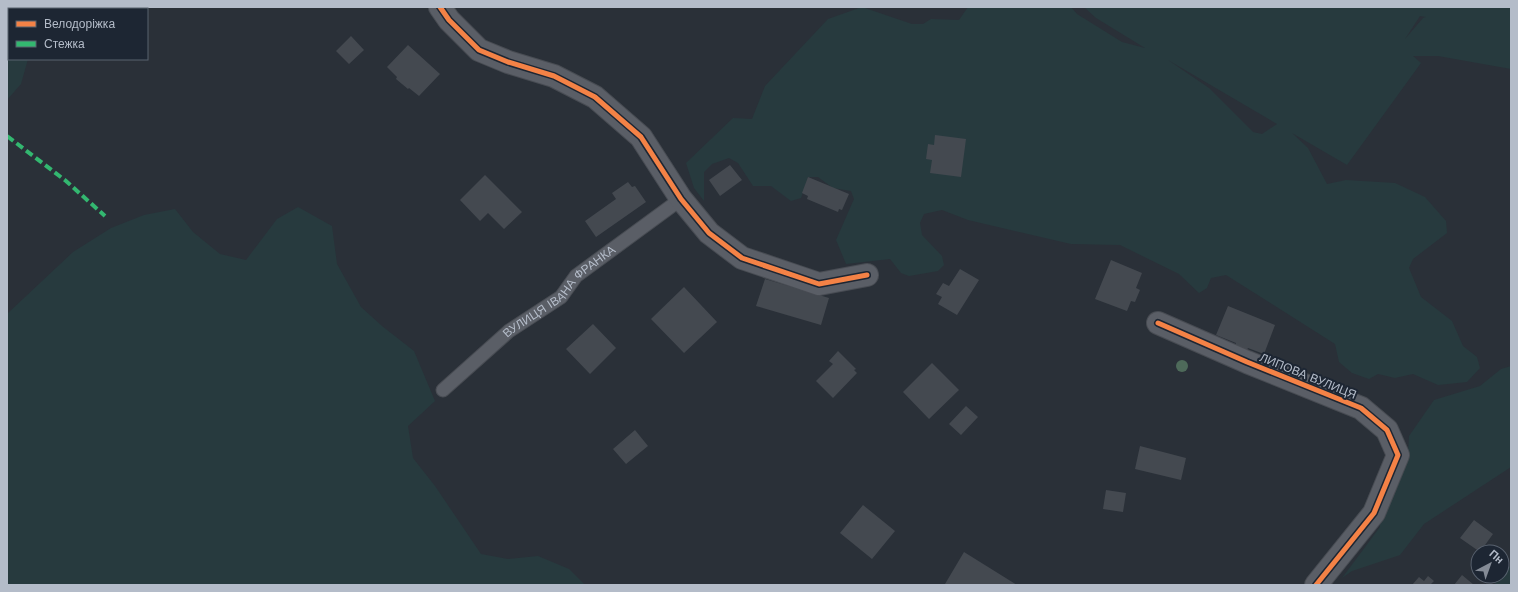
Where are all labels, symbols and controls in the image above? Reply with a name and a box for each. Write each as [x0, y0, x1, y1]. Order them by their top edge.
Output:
legend [8, 8, 148, 60]
text: Велодоріжка [44, 17, 115, 31]
text: Стежка [44, 37, 85, 51]
street label: ВУЛИЦЯ ІВАНА ФРАНКА [500, 243, 618, 340]
street label: ЛИПОВА ВУЛИЦЯ [1258, 350, 1358, 402]
north arrow [1470, 544, 1510, 584]
text: Пн [1486, 547, 1506, 567]

